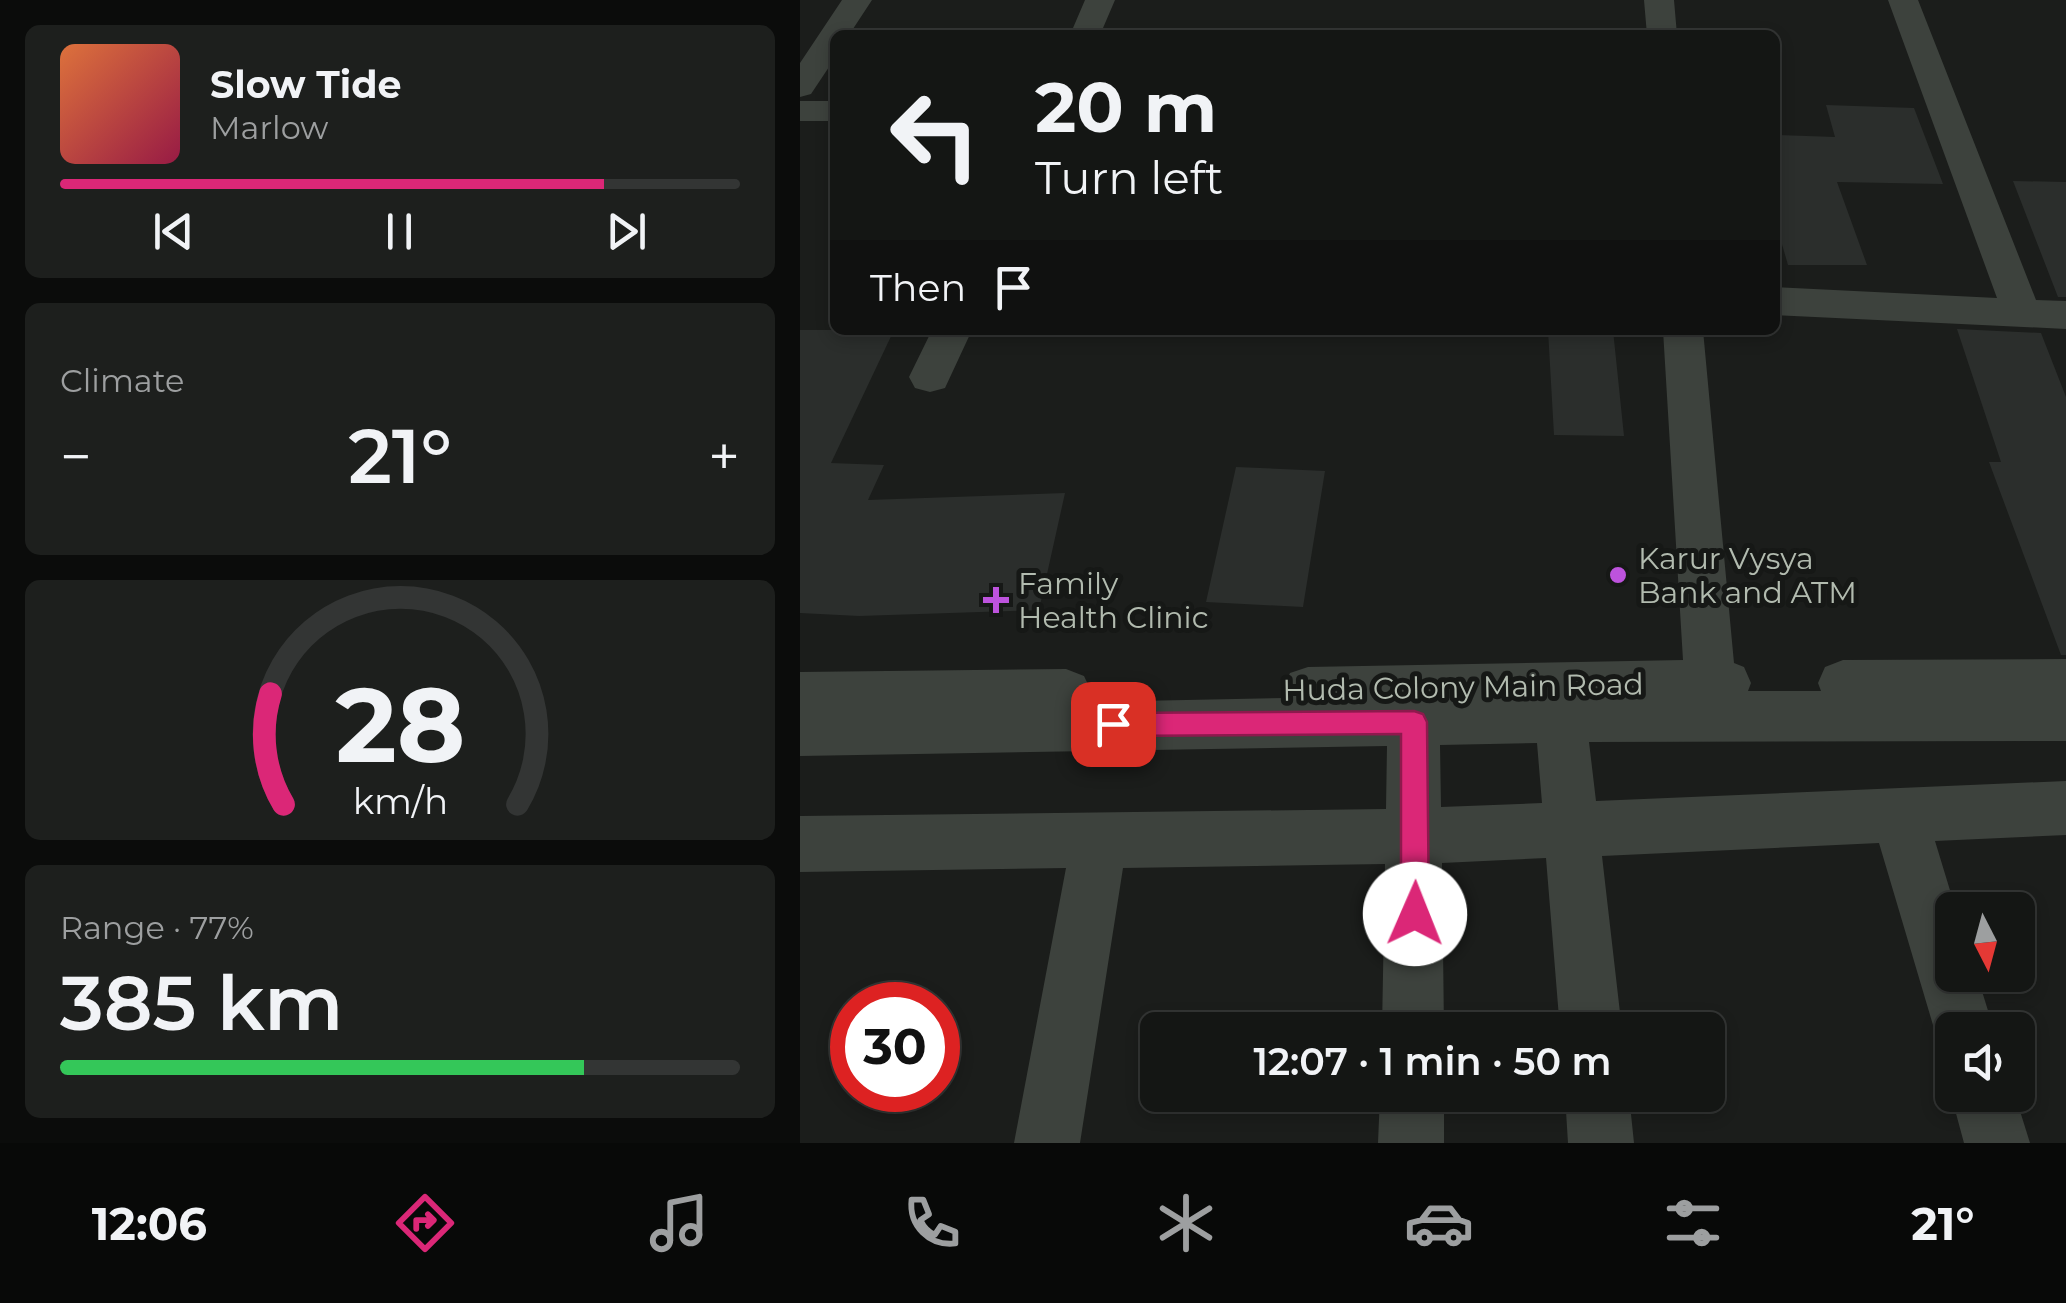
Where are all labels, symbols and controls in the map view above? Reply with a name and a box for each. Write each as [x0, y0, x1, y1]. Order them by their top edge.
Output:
text: Slow Tide [210, 61, 402, 108]
text: 20 m [1035, 64, 1217, 150]
icon: left [870, 70, 1000, 200]
text: Marlow [210, 108, 328, 147]
text: Turn left [1035, 150, 1223, 205]
icon: previous [146, 204, 201, 259]
icon: pause [372, 204, 427, 259]
icon: next [599, 204, 654, 259]
icon: arrive [986, 260, 1041, 315]
text: Then [870, 264, 966, 311]
text: Climate [60, 361, 184, 400]
text: 21° [348, 410, 452, 502]
text: − [60, 423, 92, 490]
text: + [708, 423, 740, 490]
place label: Karur Vysya Bank and ATM [1638, 540, 1857, 611]
marker: Karur Vysya Bank and ATM [1607, 564, 1629, 586]
place label: Family Health Clinic [1018, 565, 1209, 636]
marker: Family Health Clinic [983, 587, 1009, 613]
text: 28 [335, 661, 465, 788]
street label: Huda Colony Main Road [1282, 665, 1644, 709]
pin [1071, 682, 1156, 767]
icon: arrive [1086, 697, 1141, 752]
text: km/h [352, 779, 448, 823]
position arrow [1363, 862, 1467, 966]
north arrow [1935, 892, 2035, 992]
map controls [1935, 892, 2035, 1112]
text: Range · 77% [60, 908, 254, 947]
text: 385 km [60, 957, 343, 1049]
speed limit sign: 30 [830, 982, 960, 1112]
button: sound [1935, 1012, 2035, 1112]
text: 12:07 · 1 min · 50 m [1253, 1038, 1612, 1085]
icon: directions [390, 1188, 460, 1258]
icon: music [644, 1188, 714, 1258]
icon: phone [897, 1188, 967, 1258]
icon: climate [1151, 1188, 1221, 1258]
icon: car [1404, 1188, 1474, 1258]
icon: filters [1658, 1188, 1728, 1258]
text: 12:06 [92, 1196, 207, 1251]
text: 21° [1911, 1196, 1974, 1251]

